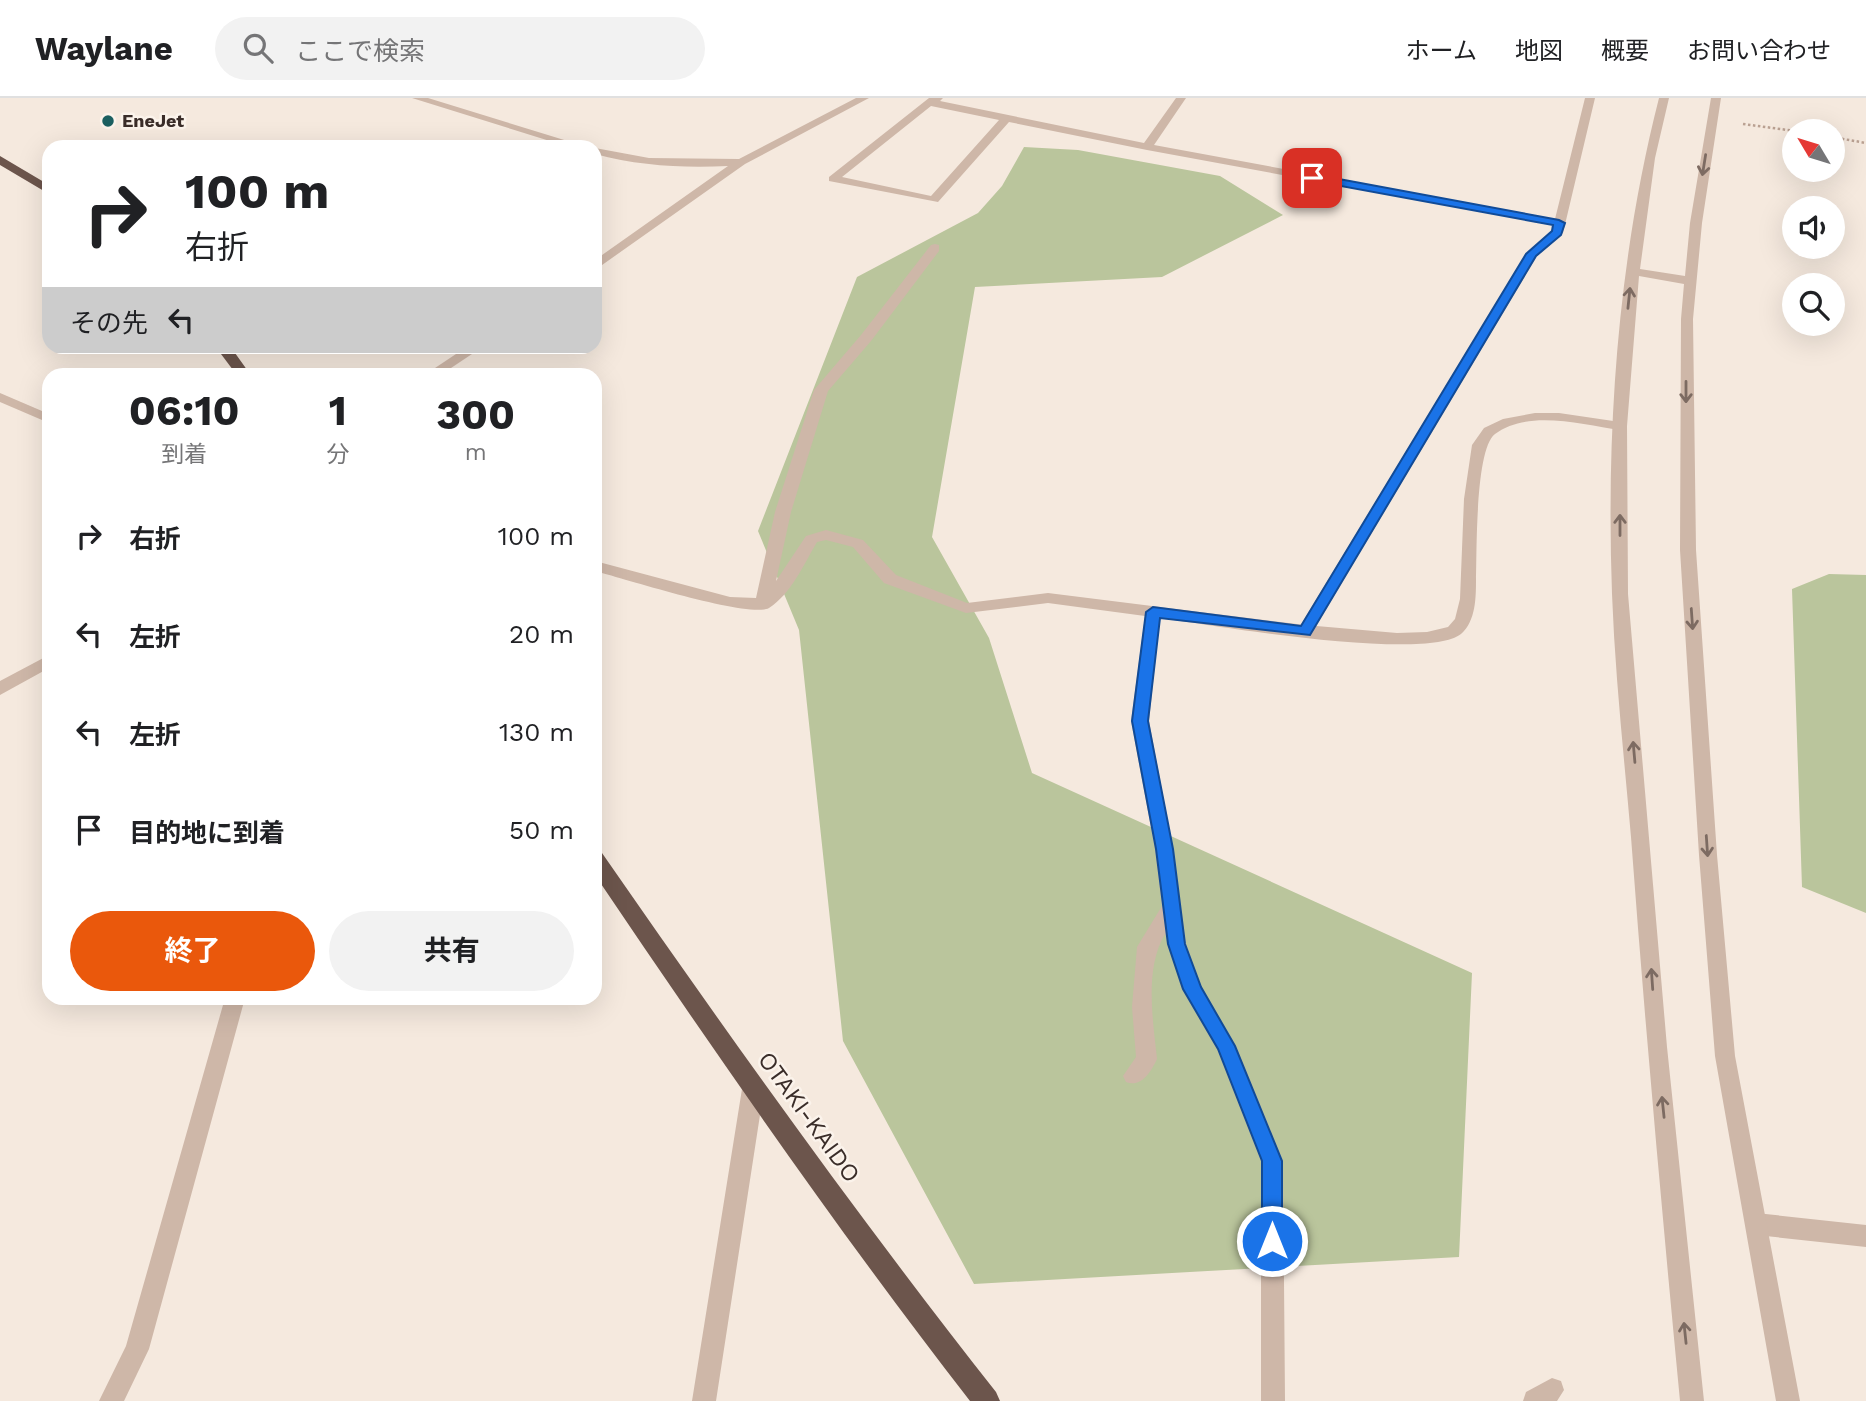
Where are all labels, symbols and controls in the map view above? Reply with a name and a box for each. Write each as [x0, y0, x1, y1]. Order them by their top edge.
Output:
search box [215, 17, 705, 80]
text: Waylane [35, 29, 173, 68]
icon: search [239, 29, 277, 67]
text: ここで検索 [295, 36, 425, 66]
text: ホーム [1406, 37, 1477, 65]
text: 地図 [1515, 37, 1563, 65]
text: 概要 [1601, 37, 1649, 65]
text: お問い合わせ [1687, 37, 1831, 65]
place label: EneJet [122, 110, 184, 131]
marker: EneJet [100, 113, 116, 129]
north arrow [1782, 119, 1844, 182]
map controls [1782, 119, 1845, 336]
pin [1282, 148, 1342, 208]
one-way arrow [1697, 153, 1710, 176]
icon: arrive [1293, 159, 1331, 197]
text: 100 m [185, 162, 329, 220]
icon: right [70, 168, 161, 259]
button: sound [1782, 196, 1845, 259]
text: 右折 [185, 228, 249, 266]
button: search [1782, 273, 1845, 336]
one-way arrow [1623, 288, 1636, 310]
icon: left [162, 301, 200, 339]
text: その先 [70, 308, 148, 338]
one-way arrow [1679, 380, 1693, 403]
text: 06:10 [129, 386, 240, 435]
text: 1 [329, 386, 347, 435]
text: 300 [436, 390, 515, 439]
text: m [465, 439, 487, 466]
text: 到着 [161, 441, 207, 468]
text: 分 [326, 441, 349, 468]
one-way arrow [1613, 514, 1627, 537]
icon: right [70, 517, 108, 555]
text: 100 m [498, 521, 574, 551]
text: 右折 [129, 524, 181, 554]
one-way arrow [1686, 607, 1699, 630]
icon: left [70, 615, 108, 653]
text: 20 m [509, 619, 574, 649]
text: 左折 [129, 622, 181, 652]
icon: left [70, 713, 108, 751]
text: 130 m [499, 717, 574, 747]
text: 左折 [129, 720, 181, 750]
one-way arrow [1627, 742, 1640, 764]
icon: arrive [70, 811, 108, 849]
text: 50 m [509, 815, 574, 845]
text: 目的地に到着 [129, 818, 285, 848]
one-way arrow [1701, 834, 1714, 857]
button: 終了 [70, 911, 315, 991]
button: 共有 [329, 911, 574, 991]
one-way arrow [1645, 968, 1658, 991]
street label: OTAKI-KAIDO [752, 1046, 866, 1188]
one-way arrow [1656, 1096, 1669, 1118]
position arrow [1235, 1204, 1309, 1278]
one-way arrow [1678, 1322, 1691, 1345]

